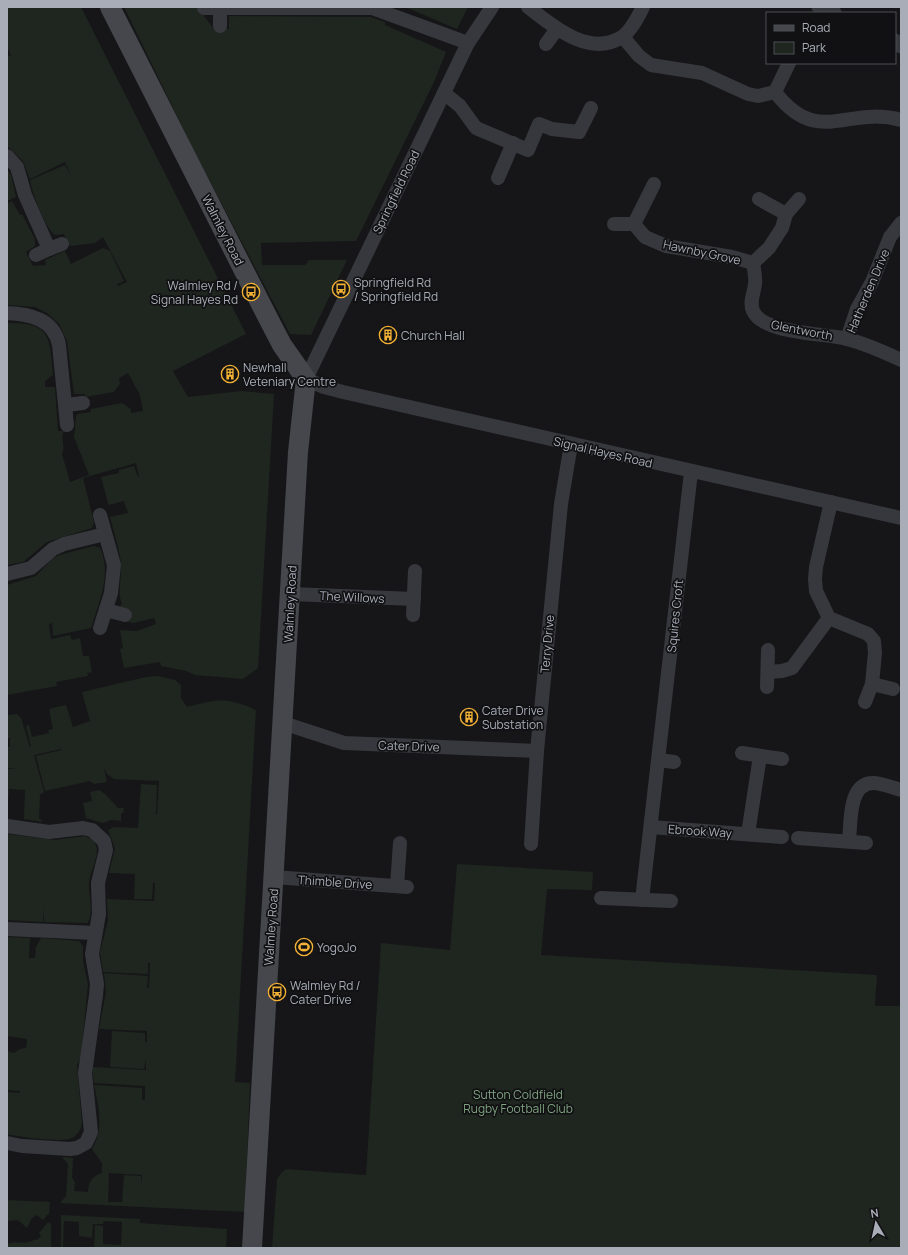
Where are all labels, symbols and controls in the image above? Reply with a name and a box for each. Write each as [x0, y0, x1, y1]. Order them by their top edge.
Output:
legend [766, 12, 896, 64]
text: Road [802, 19, 830, 36]
text: Park [802, 39, 827, 56]
street label: Springfield Road [368, 147, 424, 237]
street label: Walmley Road [198, 192, 248, 268]
street label: Hawnby Grove [662, 235, 742, 269]
street label: Hatherden Drive [843, 246, 893, 336]
place label: Springfield Rd / Springfield Rd [354, 274, 438, 305]
place label: Walmley Rd / Signal Hayes Rd [151, 277, 238, 308]
bus stop icon: Springfield Rd / Springfield Rd [331, 279, 351, 299]
bus stop icon: Walmley Rd / Signal Hayes Rd [241, 282, 261, 302]
street label: Glentworth [770, 316, 834, 344]
building icon: Church Hall [378, 325, 398, 345]
place label: Church Hall [401, 327, 465, 344]
place label: Newhall Veteniary Centre [243, 359, 336, 390]
building icon: Newhall Veteniary Centre [220, 364, 240, 384]
street label: Signal Hayes Road [552, 432, 654, 472]
street label: Walmley Road [279, 565, 301, 643]
street label: Squires Croft [663, 578, 687, 653]
street label: The Willows [319, 587, 385, 607]
street label: Terry Drive [536, 614, 558, 674]
place label: Cater Drive Substation [482, 702, 544, 733]
building icon: Cater Drive Substation [459, 707, 479, 727]
street label: Cater Drive [378, 736, 440, 756]
street label: Ebrook Way [667, 820, 733, 842]
street label: Thimble Drive [297, 871, 373, 893]
street label: Walmley Road [260, 888, 282, 966]
sports icon: YogoJo [294, 937, 314, 957]
place label: YogoJo [317, 939, 357, 956]
place label: Walmley Rd / Cater Drive [290, 977, 360, 1008]
bus stop icon: Walmley Rd / Cater Drive [267, 982, 287, 1002]
park label: Sutton Coldfield Rugby Football Club [463, 1086, 573, 1117]
north arrow [856, 1203, 896, 1243]
text: N [869, 1205, 880, 1221]

